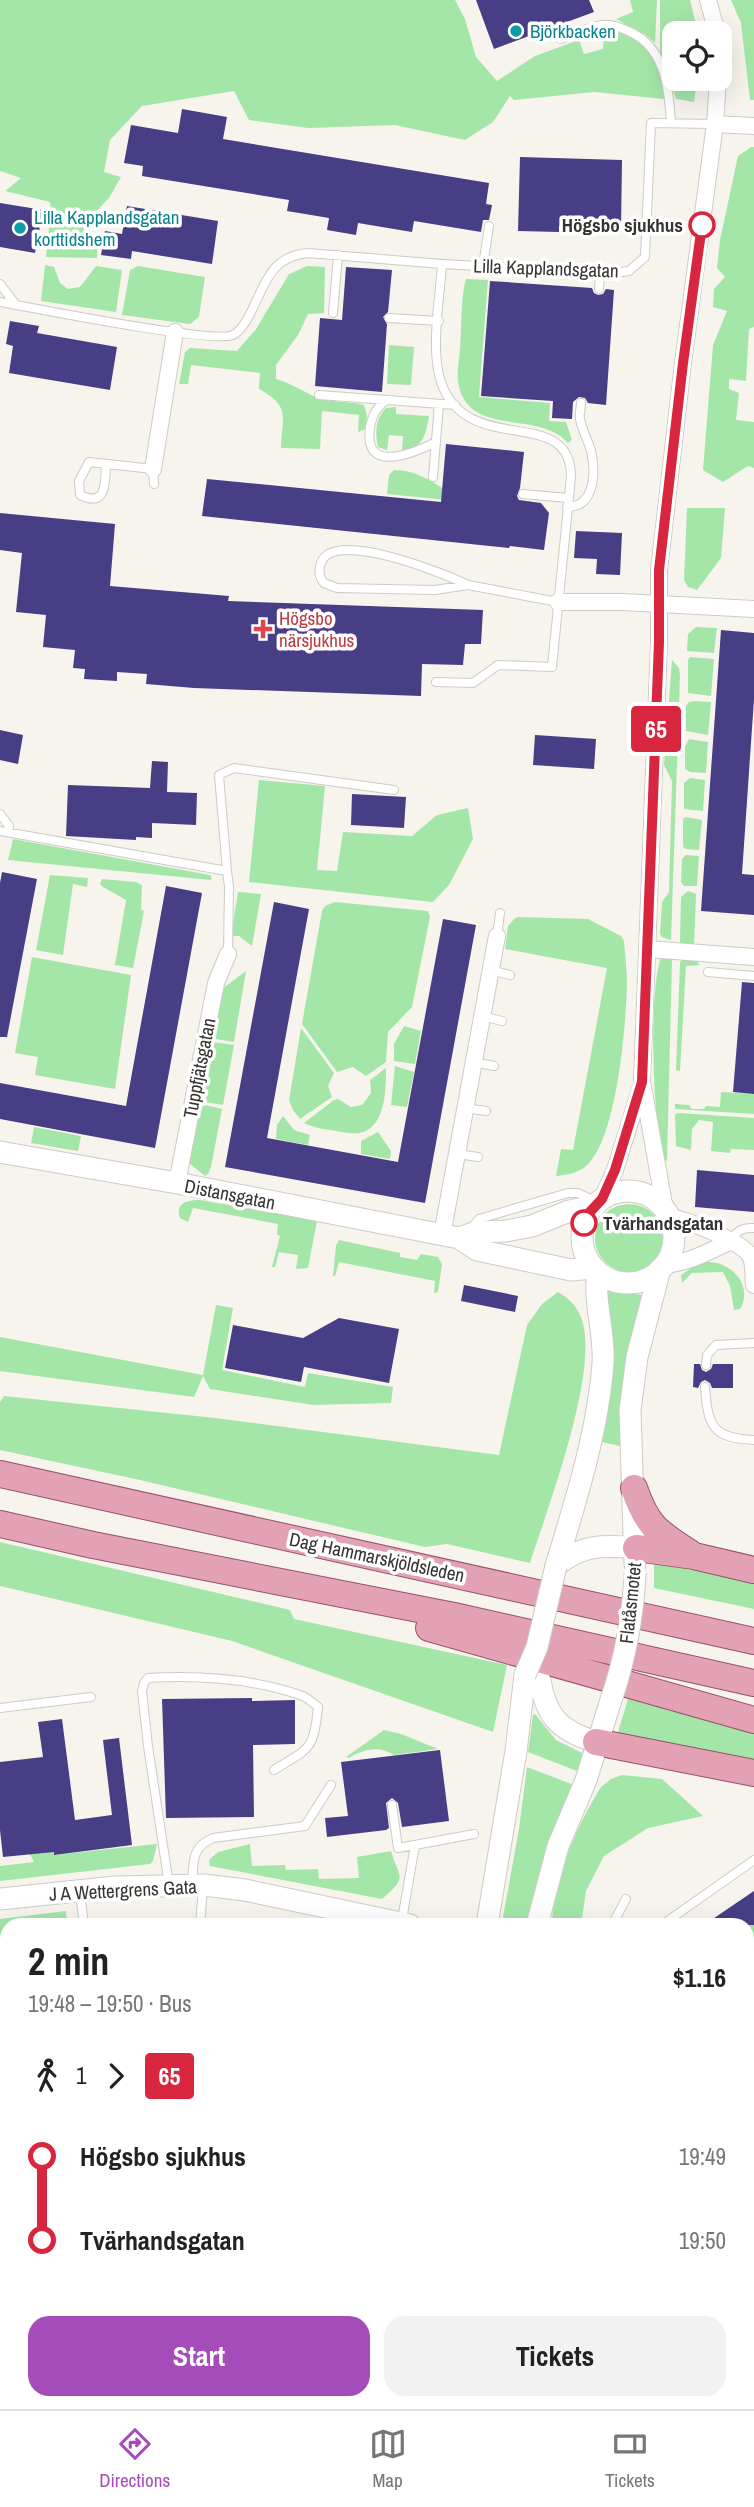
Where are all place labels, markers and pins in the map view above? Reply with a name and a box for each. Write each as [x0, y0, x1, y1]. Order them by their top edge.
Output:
place label: Björkbacken [530, 18, 616, 44]
marker: Björkbacken [508, 23, 524, 39]
place label: Lilla Kapplandsgatan korttidshem [34, 204, 180, 252]
place label: Högsbo sjukhus [562, 212, 683, 238]
marker: Högsbo sjukhus [689, 212, 715, 238]
marker: Lilla Kapplandsgatan korttidshem [12, 220, 28, 236]
place label: Högsbo närsjukhus [279, 605, 355, 653]
marker: Högsbo närsjukhus [253, 619, 273, 639]
marker: Tvärhandsgatan [571, 1210, 597, 1236]
place label: Tvärhandsgatan [603, 1210, 723, 1236]

